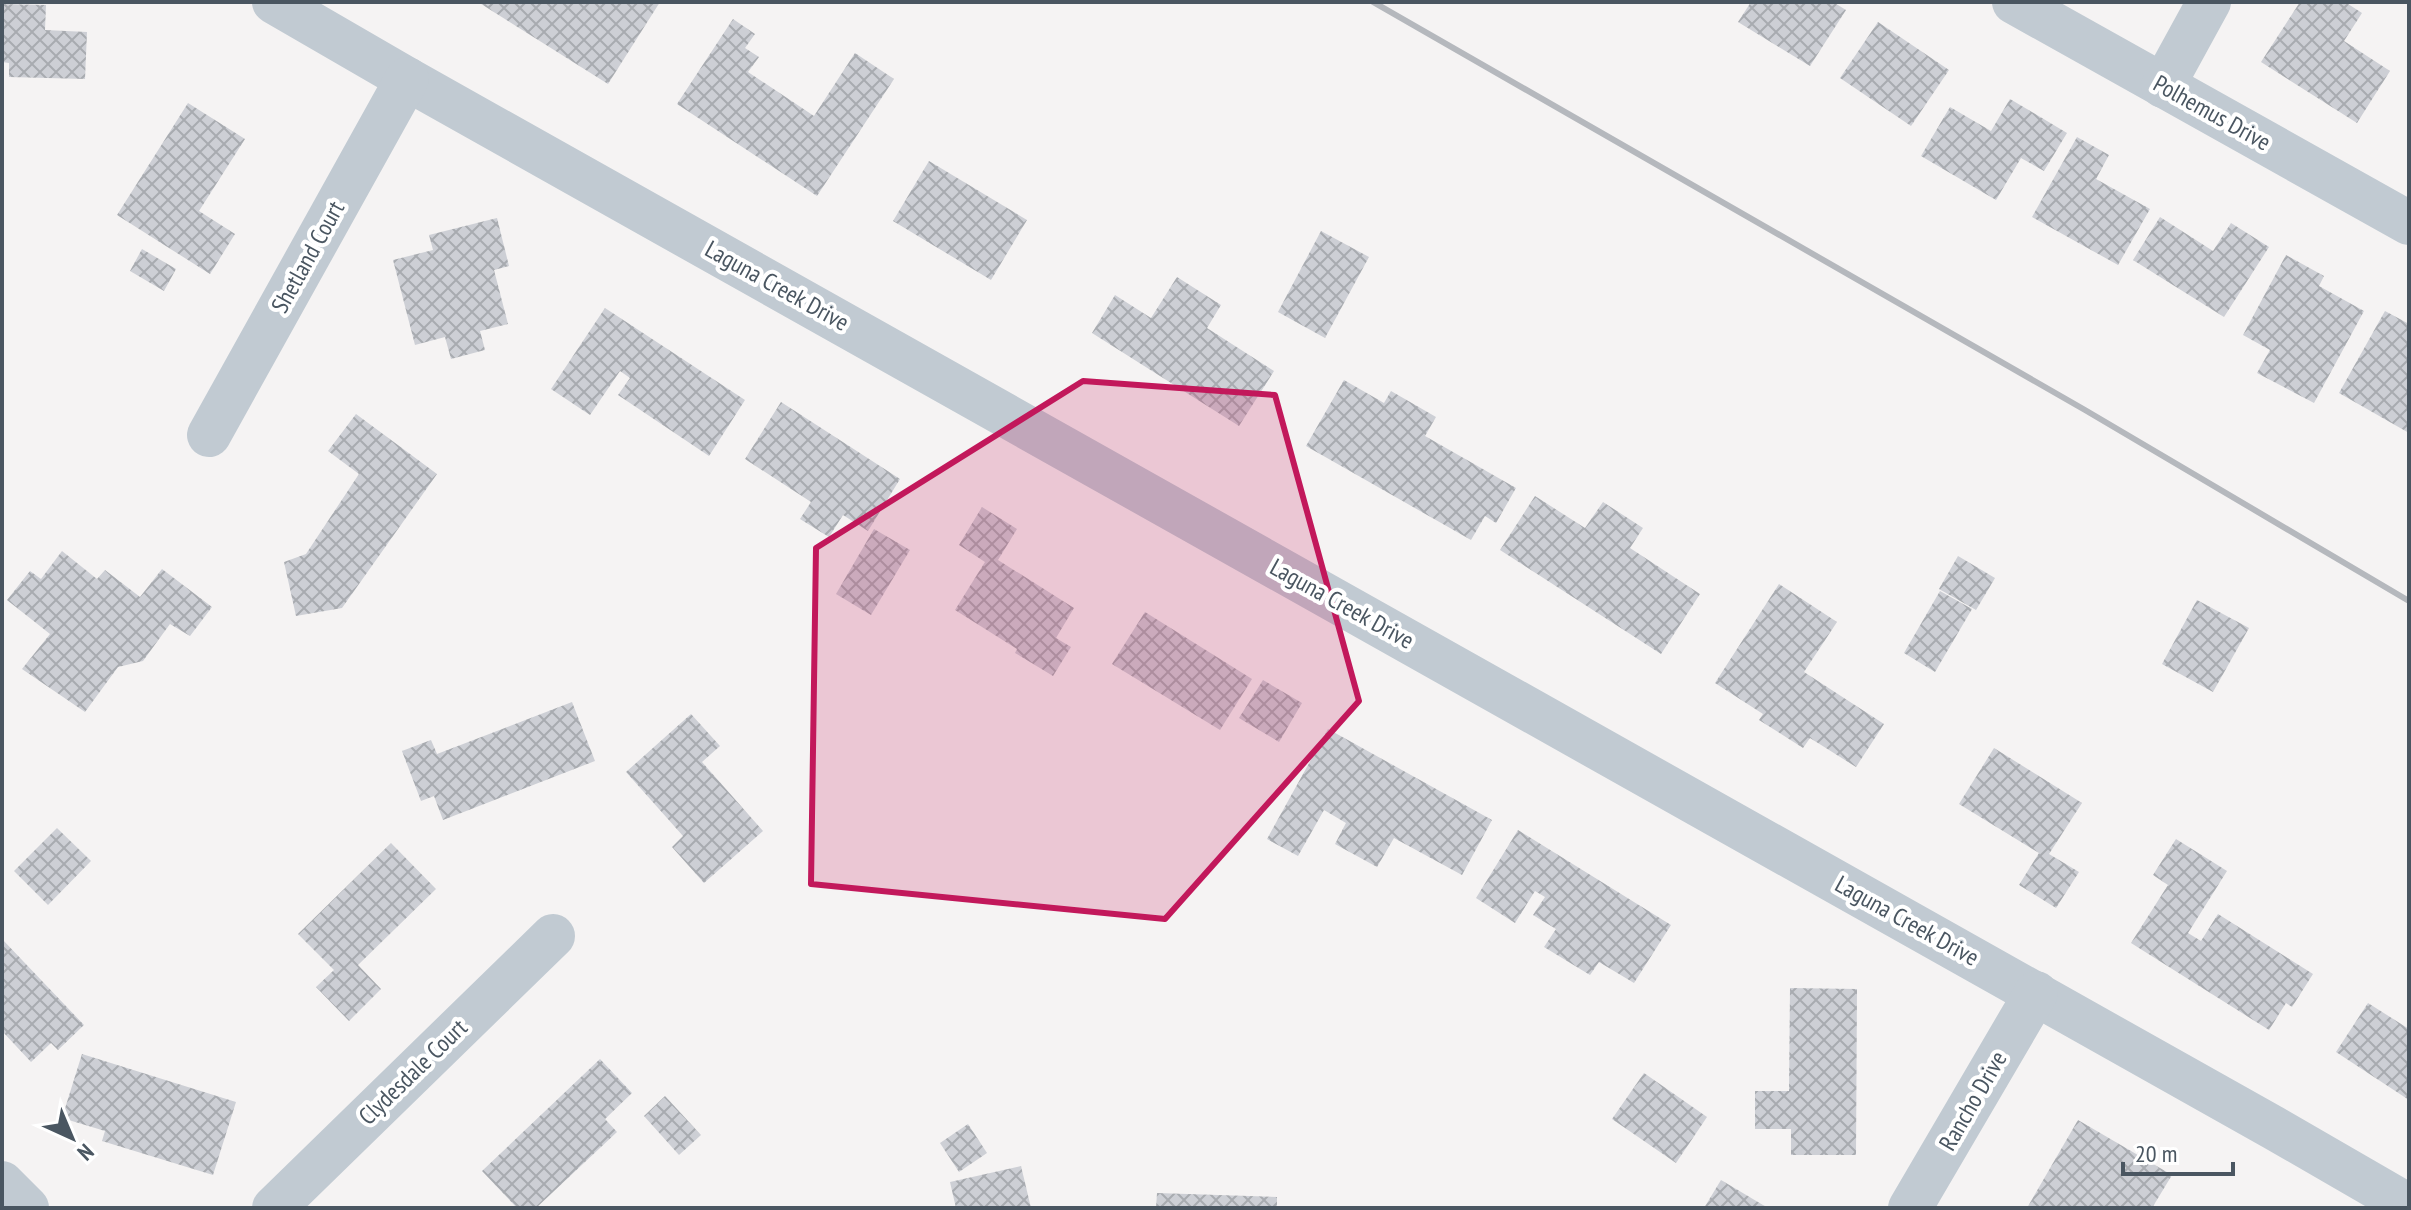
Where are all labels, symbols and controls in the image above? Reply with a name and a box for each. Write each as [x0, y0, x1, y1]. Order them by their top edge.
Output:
street label: Polhemus Drive [2148, 68, 2276, 157]
street label: Shetland Court [264, 195, 351, 318]
street label: Laguna Creek Drive [700, 233, 855, 338]
street label: Laguna Creek Drive [1265, 551, 1420, 656]
street label: Laguna Creek Drive [1830, 868, 1985, 973]
street label: Clydesdale Court [352, 1012, 474, 1131]
street label: Rancho Drive [1932, 1045, 2013, 1156]
north arrow [32, 1098, 112, 1178]
scale bar [2123, 1126, 2233, 1176]
text: N [72, 1138, 100, 1167]
text: 20 m [2135, 1138, 2177, 1169]

